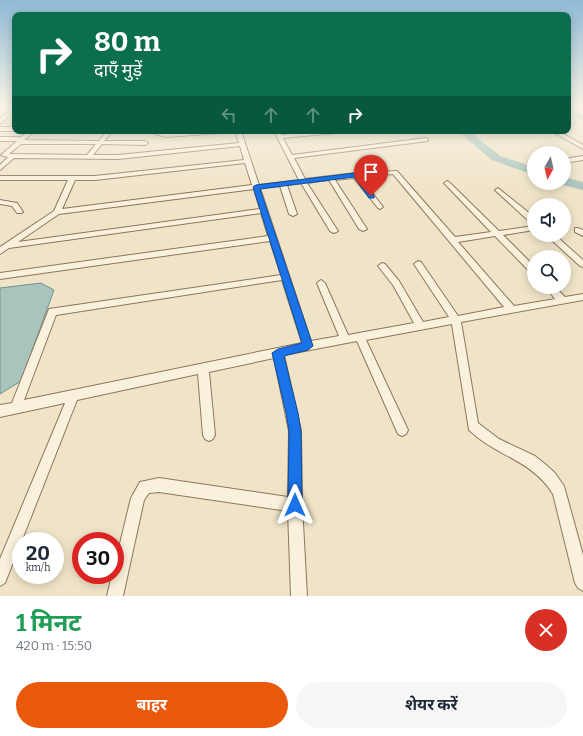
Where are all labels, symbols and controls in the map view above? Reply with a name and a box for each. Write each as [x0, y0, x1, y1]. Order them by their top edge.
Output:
text: 80 m [94, 25, 160, 58]
icon: right [28, 28, 80, 80]
text: दाएँ मुड़ें [94, 59, 142, 81]
icon: left [218, 104, 240, 126]
icon: ahead [260, 104, 282, 126]
icon: ahead [302, 104, 324, 126]
icon: right [344, 104, 366, 126]
north arrow [527, 146, 571, 190]
map controls [527, 146, 571, 294]
pin [354, 155, 388, 196]
icon: arrive [360, 161, 382, 183]
button: sound [527, 198, 571, 242]
button: search [527, 250, 571, 294]
position arrow [274, 484, 316, 526]
speed limit sign: 30 [72, 532, 124, 584]
text: 20 [26, 541, 50, 565]
text: km/h [26, 562, 50, 574]
text: 1 मिनट [16, 609, 81, 637]
button: close [525, 609, 567, 651]
text: 420 m · 15:50 [16, 638, 92, 653]
button: बाहर [16, 682, 288, 728]
button: शेयर करें [296, 682, 567, 728]

